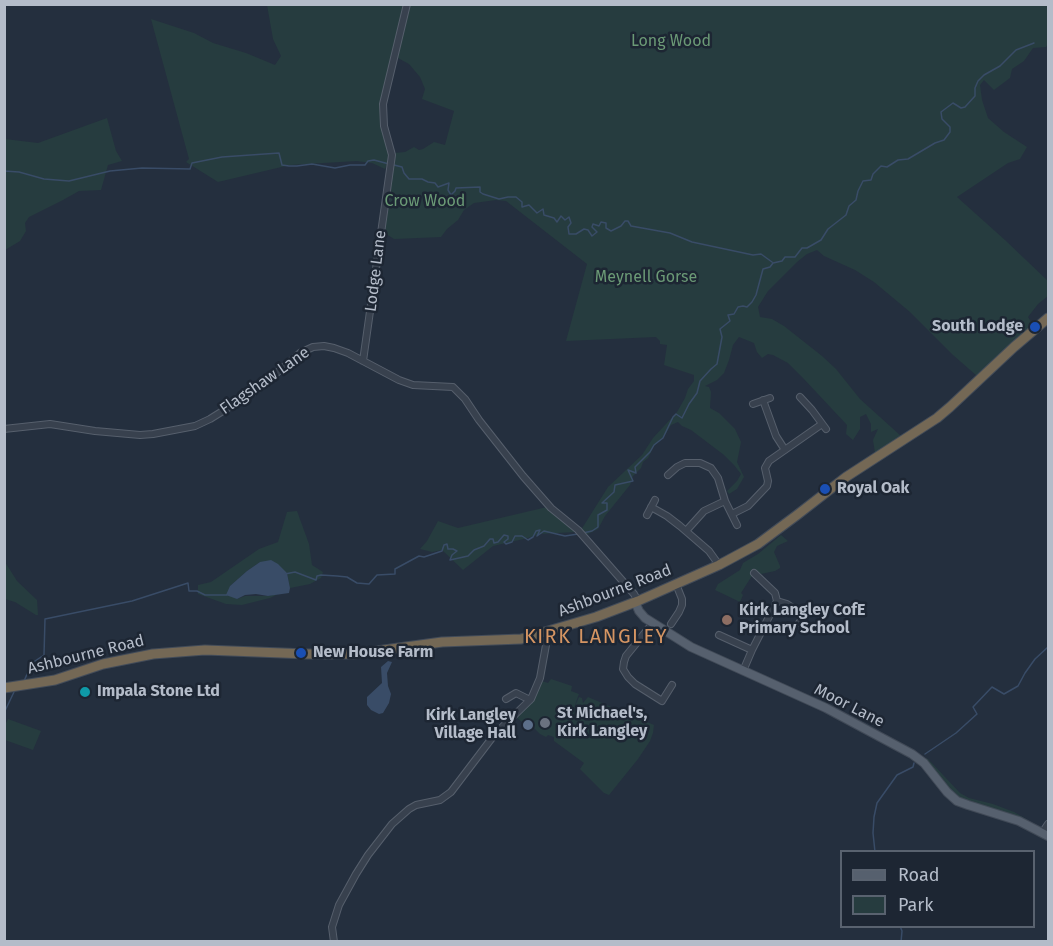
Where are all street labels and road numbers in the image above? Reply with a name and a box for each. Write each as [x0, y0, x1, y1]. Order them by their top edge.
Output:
street label: Lodge Lane [361, 229, 391, 313]
street label: Flagshaw Lane [217, 343, 313, 419]
street label: Ashbourne Road [556, 561, 674, 621]
street label: Ashbourne Road [26, 631, 146, 679]
street label: Moor Lane [811, 680, 887, 732]

